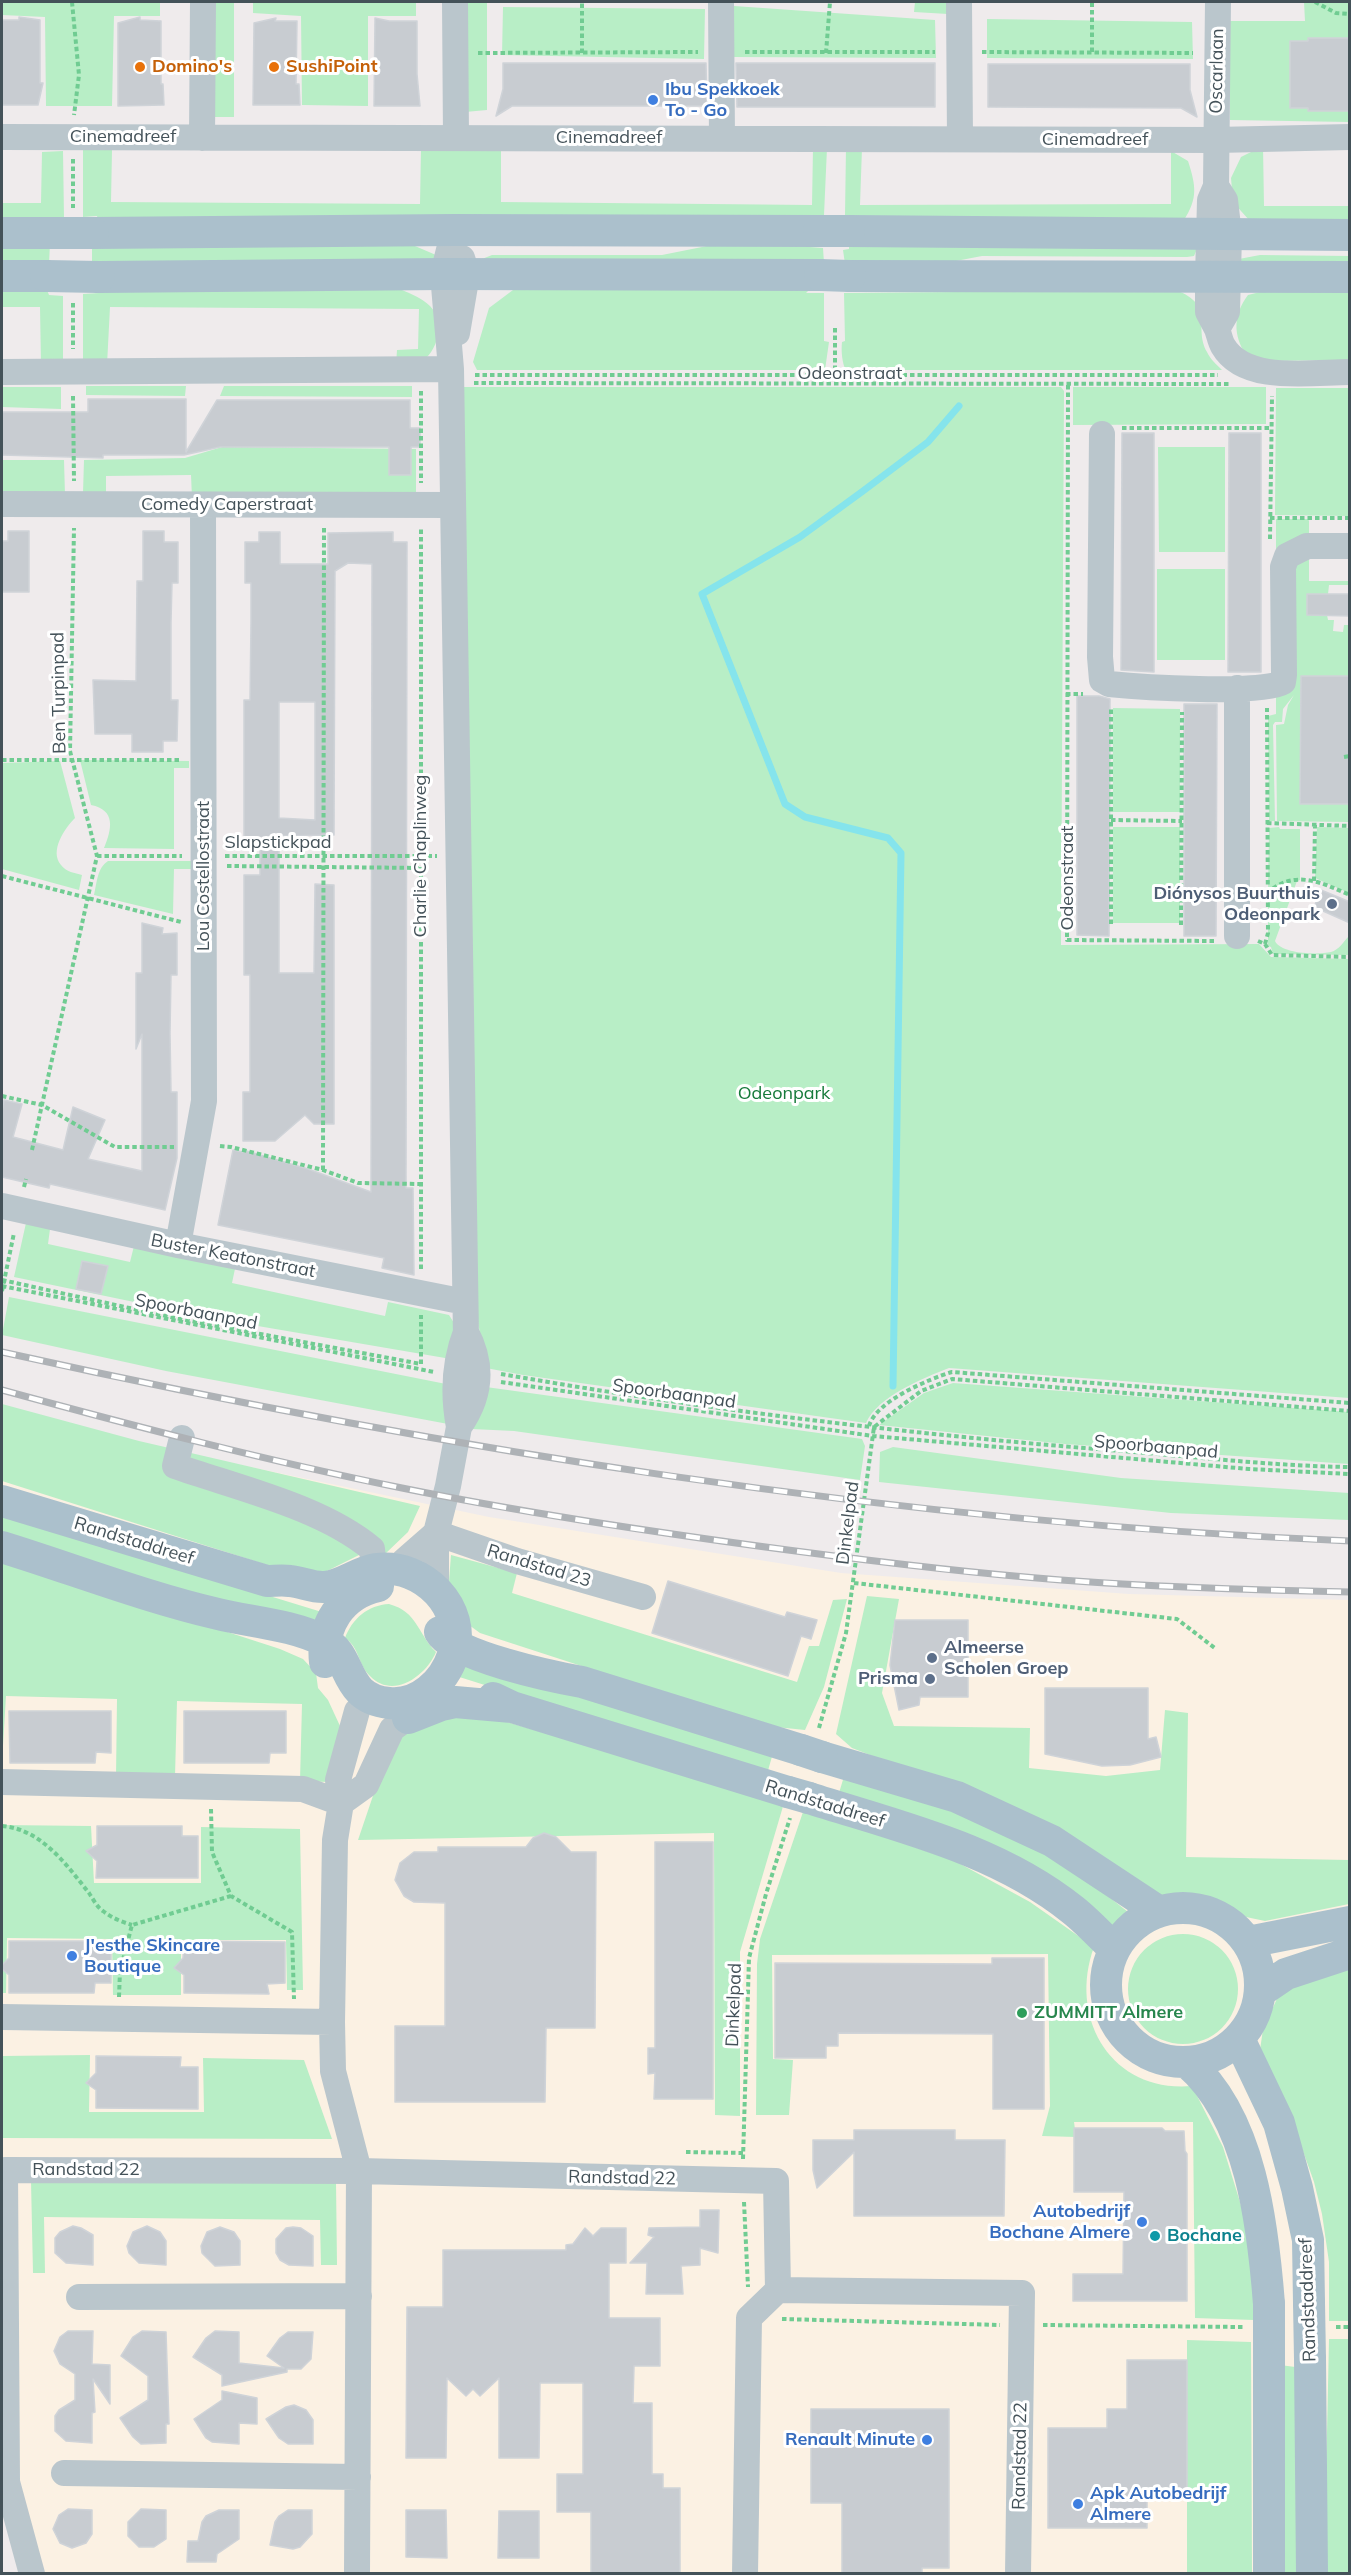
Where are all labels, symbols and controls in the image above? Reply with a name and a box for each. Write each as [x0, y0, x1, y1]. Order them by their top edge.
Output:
street label: Oscarlaan [1205, 28, 1229, 114]
place label: Domino's [152, 56, 232, 78]
place label: SushiPoint [286, 56, 377, 78]
marker: Domino's [133, 60, 147, 74]
marker: SushiPoint [267, 60, 281, 74]
place label: Ibu Spekkoek To - Go [665, 79, 780, 122]
marker: Ibu Spekkoek To - Go [646, 93, 660, 107]
street label: Cinemadreef [70, 126, 176, 148]
street label: Cinemadreef [556, 127, 662, 149]
street label: Cinemadreef [1042, 129, 1148, 151]
street label: Odeonstraat [798, 363, 902, 385]
street label: Comedy Caperstraat [141, 494, 313, 516]
street label: Ben Turpinpad [47, 632, 71, 754]
street label: Charlie Chaplinweg [410, 775, 432, 937]
street label: Lou Costellostraat [193, 801, 215, 951]
street label: Odeonstraat [1057, 826, 1079, 930]
street label: Slapstickpad [224, 832, 332, 854]
place label: Diónysos Buurthuis Odeonpark [1153, 883, 1320, 926]
marker: Diónysos Buurthuis Odeonpark [1325, 897, 1339, 911]
park label: Odeonpark [738, 1083, 830, 1105]
street label: Buster Keatonstraat [149, 1229, 317, 1283]
street label: Spoorbaanpad [133, 1290, 259, 1334]
street label: Spoorbaanpad [611, 1375, 737, 1413]
street label: Spoorbaanpad [1093, 1431, 1219, 1463]
street label: Dinkelpad [832, 1480, 864, 1566]
street label: Randstaddreef [71, 1513, 197, 1569]
street label: Randstad 23 [484, 1540, 594, 1592]
place label: Almeerse Scholen Groep [944, 1637, 1068, 1680]
marker: Almeerse Scholen Groep [925, 1651, 939, 1665]
place label: Prisma [858, 1668, 918, 1690]
marker: Prisma [923, 1672, 937, 1686]
street label: Randstaddreef [762, 1776, 888, 1832]
place label: J'esthe Skincare Boutique [84, 1935, 220, 1978]
marker: J'esthe Skincare Boutique [65, 1949, 79, 1963]
street label: Dinkelpad [722, 1963, 746, 2047]
place label: ZUMMITT Almere [1034, 2002, 1183, 2024]
marker: ZUMMITT Almere [1015, 2006, 1029, 2020]
street label: Randstad 22 [32, 2159, 140, 2181]
street label: Randstad 22 [568, 2166, 676, 2190]
place label: Autobedrijf Bochane Almere [989, 2201, 1130, 2244]
marker: Autobedrijf Bochane Almere [1135, 2215, 1149, 2229]
place label: Bochane [1167, 2225, 1242, 2247]
marker: Bochane [1148, 2229, 1162, 2243]
street label: Randstaddreef [1295, 2238, 1321, 2362]
street label: Randstad 22 [1008, 2402, 1032, 2510]
place label: Renault Minute [785, 2429, 915, 2451]
marker: Renault Minute [920, 2433, 934, 2447]
place label: Apk Autobedrijf Almere [1090, 2483, 1226, 2526]
marker: Apk Autobedrijf Almere [1071, 2497, 1085, 2511]

